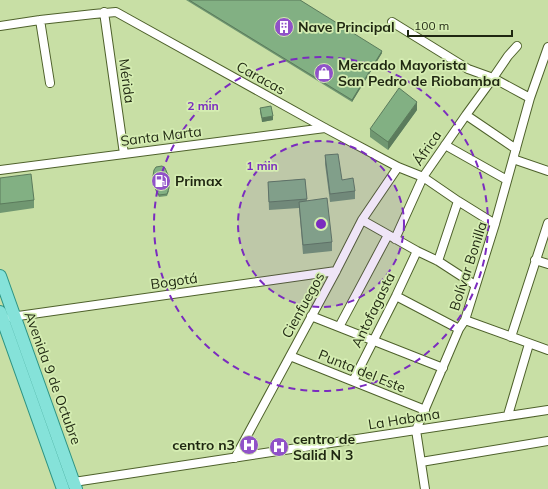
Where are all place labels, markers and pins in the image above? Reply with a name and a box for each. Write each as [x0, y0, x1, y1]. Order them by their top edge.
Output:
building icon: Nave Principal [273, 16, 295, 38]
place label: Nave Principal [298, 18, 395, 36]
place label: Mercado Mayorista San Pedro de Riobamba [338, 56, 500, 90]
shop icon: Mercado Mayorista San Pedro de Riobamba [313, 62, 335, 84]
fuel station icon: Primax [150, 170, 172, 192]
place label: Primax [175, 172, 223, 190]
centre of rings [314, 217, 328, 231]
place label: centro de Salid N 3 [293, 430, 356, 464]
hospital icon: centro n3 [238, 434, 260, 456]
place label: centro n3 [172, 436, 235, 454]
hospital icon: centro de Salid N 3 [268, 436, 290, 458]

